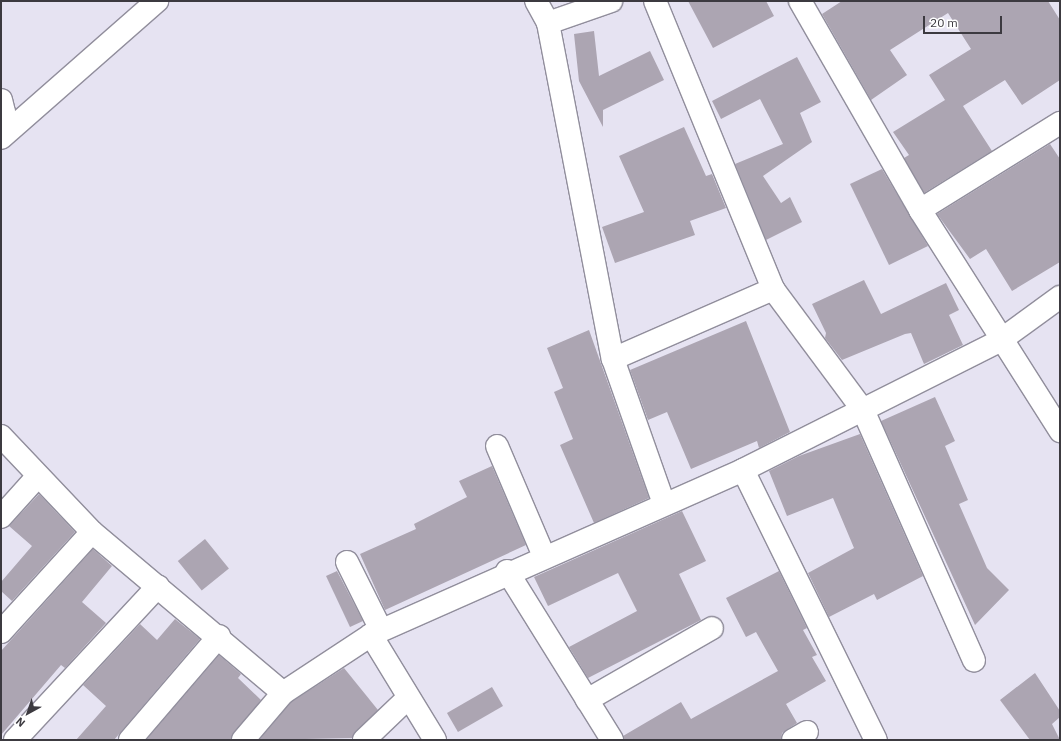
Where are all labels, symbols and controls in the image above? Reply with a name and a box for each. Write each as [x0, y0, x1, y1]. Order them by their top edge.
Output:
scale bar [925, 8, 1004, 34]
text: 20 m [930, 15, 958, 30]
north arrow [8, 693, 48, 733]
text: N [13, 714, 28, 730]

